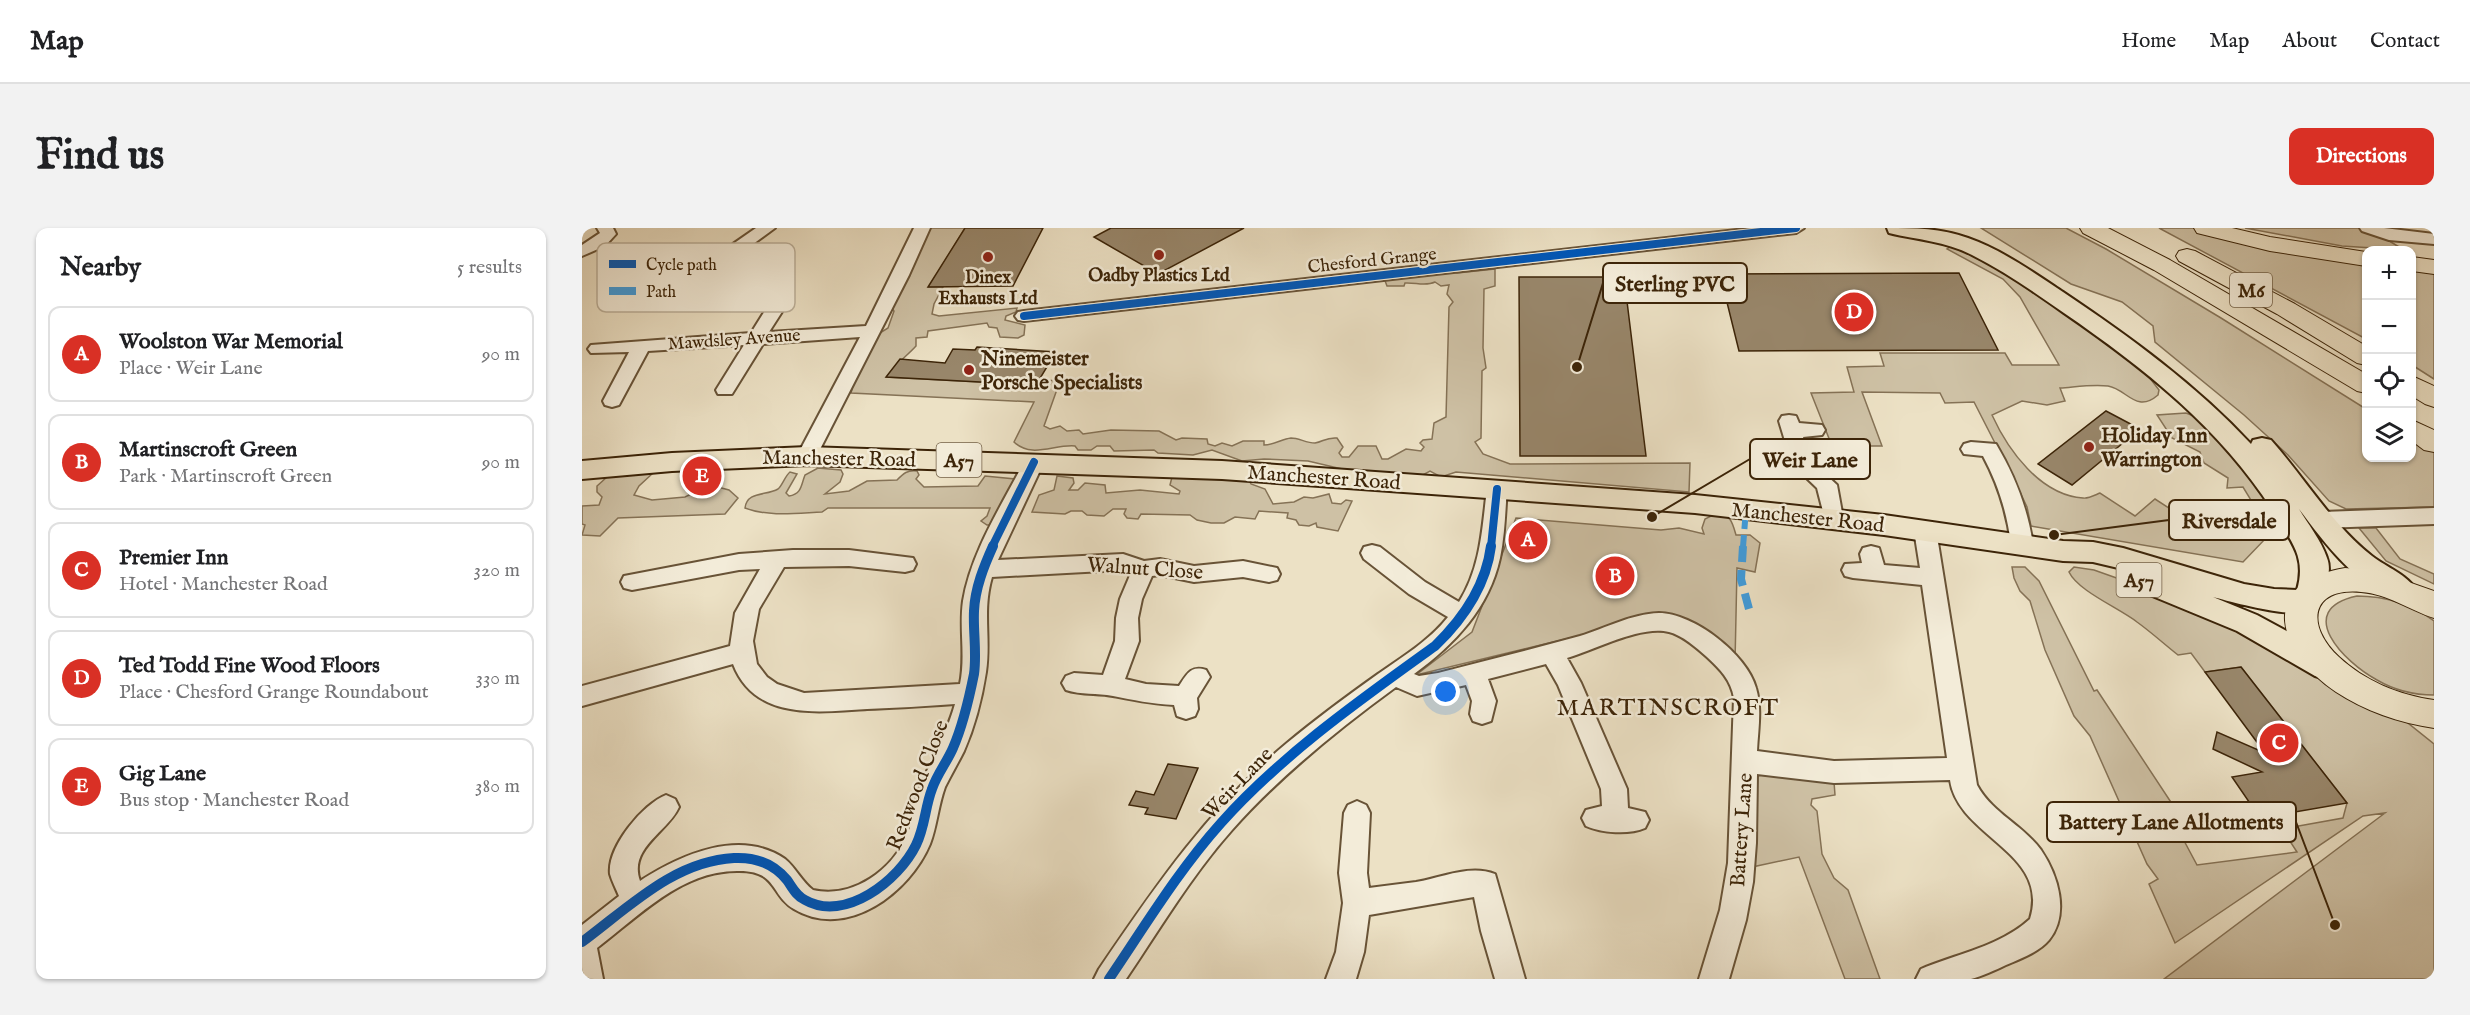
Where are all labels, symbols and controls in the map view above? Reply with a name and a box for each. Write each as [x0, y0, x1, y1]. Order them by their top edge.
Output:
text: Map [30, 24, 84, 59]
text: Home [2121, 28, 2176, 55]
text: Map [2209, 28, 2249, 55]
text: About [2282, 28, 2337, 55]
text: Contact [2370, 28, 2440, 55]
button: Directions [2289, 128, 2434, 185]
text: Find us [36, 130, 164, 183]
legend [597, 243, 795, 312]
street label: Chesford Grange [1307, 243, 1438, 280]
map controls [2362, 246, 2416, 462]
button: + [2362, 246, 2416, 300]
marker: Oadby Plastics Ltd [1152, 248, 1166, 262]
marker: Dinex Exhausts Ltd [981, 250, 995, 264]
text: Nearby [60, 251, 141, 284]
text: 5 results [457, 255, 522, 280]
text: Cycle path [646, 256, 717, 276]
callout: Sterling PVC [1603, 263, 1747, 303]
place label: Oadby Plastics Ltd [1088, 265, 1230, 288]
place label: Dinex Exhausts Ltd [938, 267, 1038, 311]
text: Sterling PVC [1615, 271, 1735, 299]
road number: M6 [2230, 273, 2272, 307]
text: Path [646, 283, 677, 303]
pin: D [1834, 290, 1874, 334]
button: − [2362, 300, 2416, 354]
street label: Mawdsley Avenue [667, 324, 801, 357]
text: Woolston War Memorial [119, 328, 343, 356]
text: A [75, 342, 88, 367]
text: 90 m [482, 342, 520, 367]
place label: Ninemeister Porsche Specialists [980, 346, 1142, 397]
button: locate [2362, 354, 2416, 408]
text: Place · Weir Lane [119, 356, 263, 381]
marker: Ninemeister Porsche Specialists [962, 363, 976, 377]
button: layers [2362, 408, 2416, 462]
place label: Holiday Inn Warrington [2100, 423, 2208, 474]
text: Martinscroft Green [119, 436, 297, 464]
callout: Weir Lane [1750, 439, 1870, 479]
marker: Holiday Inn Warrington [2082, 440, 2096, 454]
road number: A57 [936, 443, 982, 477]
street label: Manchester Road [762, 445, 917, 474]
text: Weir Lane [1761, 447, 1858, 475]
text: B [75, 450, 88, 475]
text: 90 m [482, 450, 520, 475]
pin: E [682, 454, 722, 498]
street label: Manchester Road [1246, 460, 1402, 497]
text: Park · Martinscroft Green [119, 464, 332, 489]
street label: Manchester Road [1730, 497, 1887, 540]
callout: Riversdale [2169, 500, 2289, 540]
text: Riversdale [2181, 508, 2277, 536]
pin: A [1508, 518, 1548, 562]
text: Premier Inn [119, 544, 229, 572]
street label: Walnut Close [1086, 552, 1204, 587]
pin: B [1596, 554, 1634, 598]
text: C [74, 558, 89, 583]
text: 320 m [474, 558, 520, 583]
road number: A57 [2116, 563, 2162, 597]
text: Hotel · Manchester Road [119, 572, 328, 597]
text: Ted Todd Fine Wood Floors [119, 652, 380, 680]
text: D [73, 666, 90, 691]
text: 330 m [475, 666, 520, 691]
your location [1431, 677, 1460, 706]
text: Place · Chesford Grange Roundabout [119, 680, 429, 705]
district label: MARTINSCROFT [1557, 693, 1779, 724]
street label: Redwood Close [881, 716, 956, 855]
pin: C [2260, 720, 2298, 766]
street label: Weir Lane [1197, 742, 1280, 826]
text: Gig Lane [119, 760, 206, 788]
street label: Battery Lane [1725, 772, 1760, 888]
text: E [75, 774, 88, 799]
text: 380 m [475, 774, 520, 799]
text: Bus stop · Manchester Road [119, 788, 349, 813]
callout: Battery Lane Allotments [2047, 802, 2296, 842]
text: Battery Lane Allotments [2059, 809, 2284, 837]

